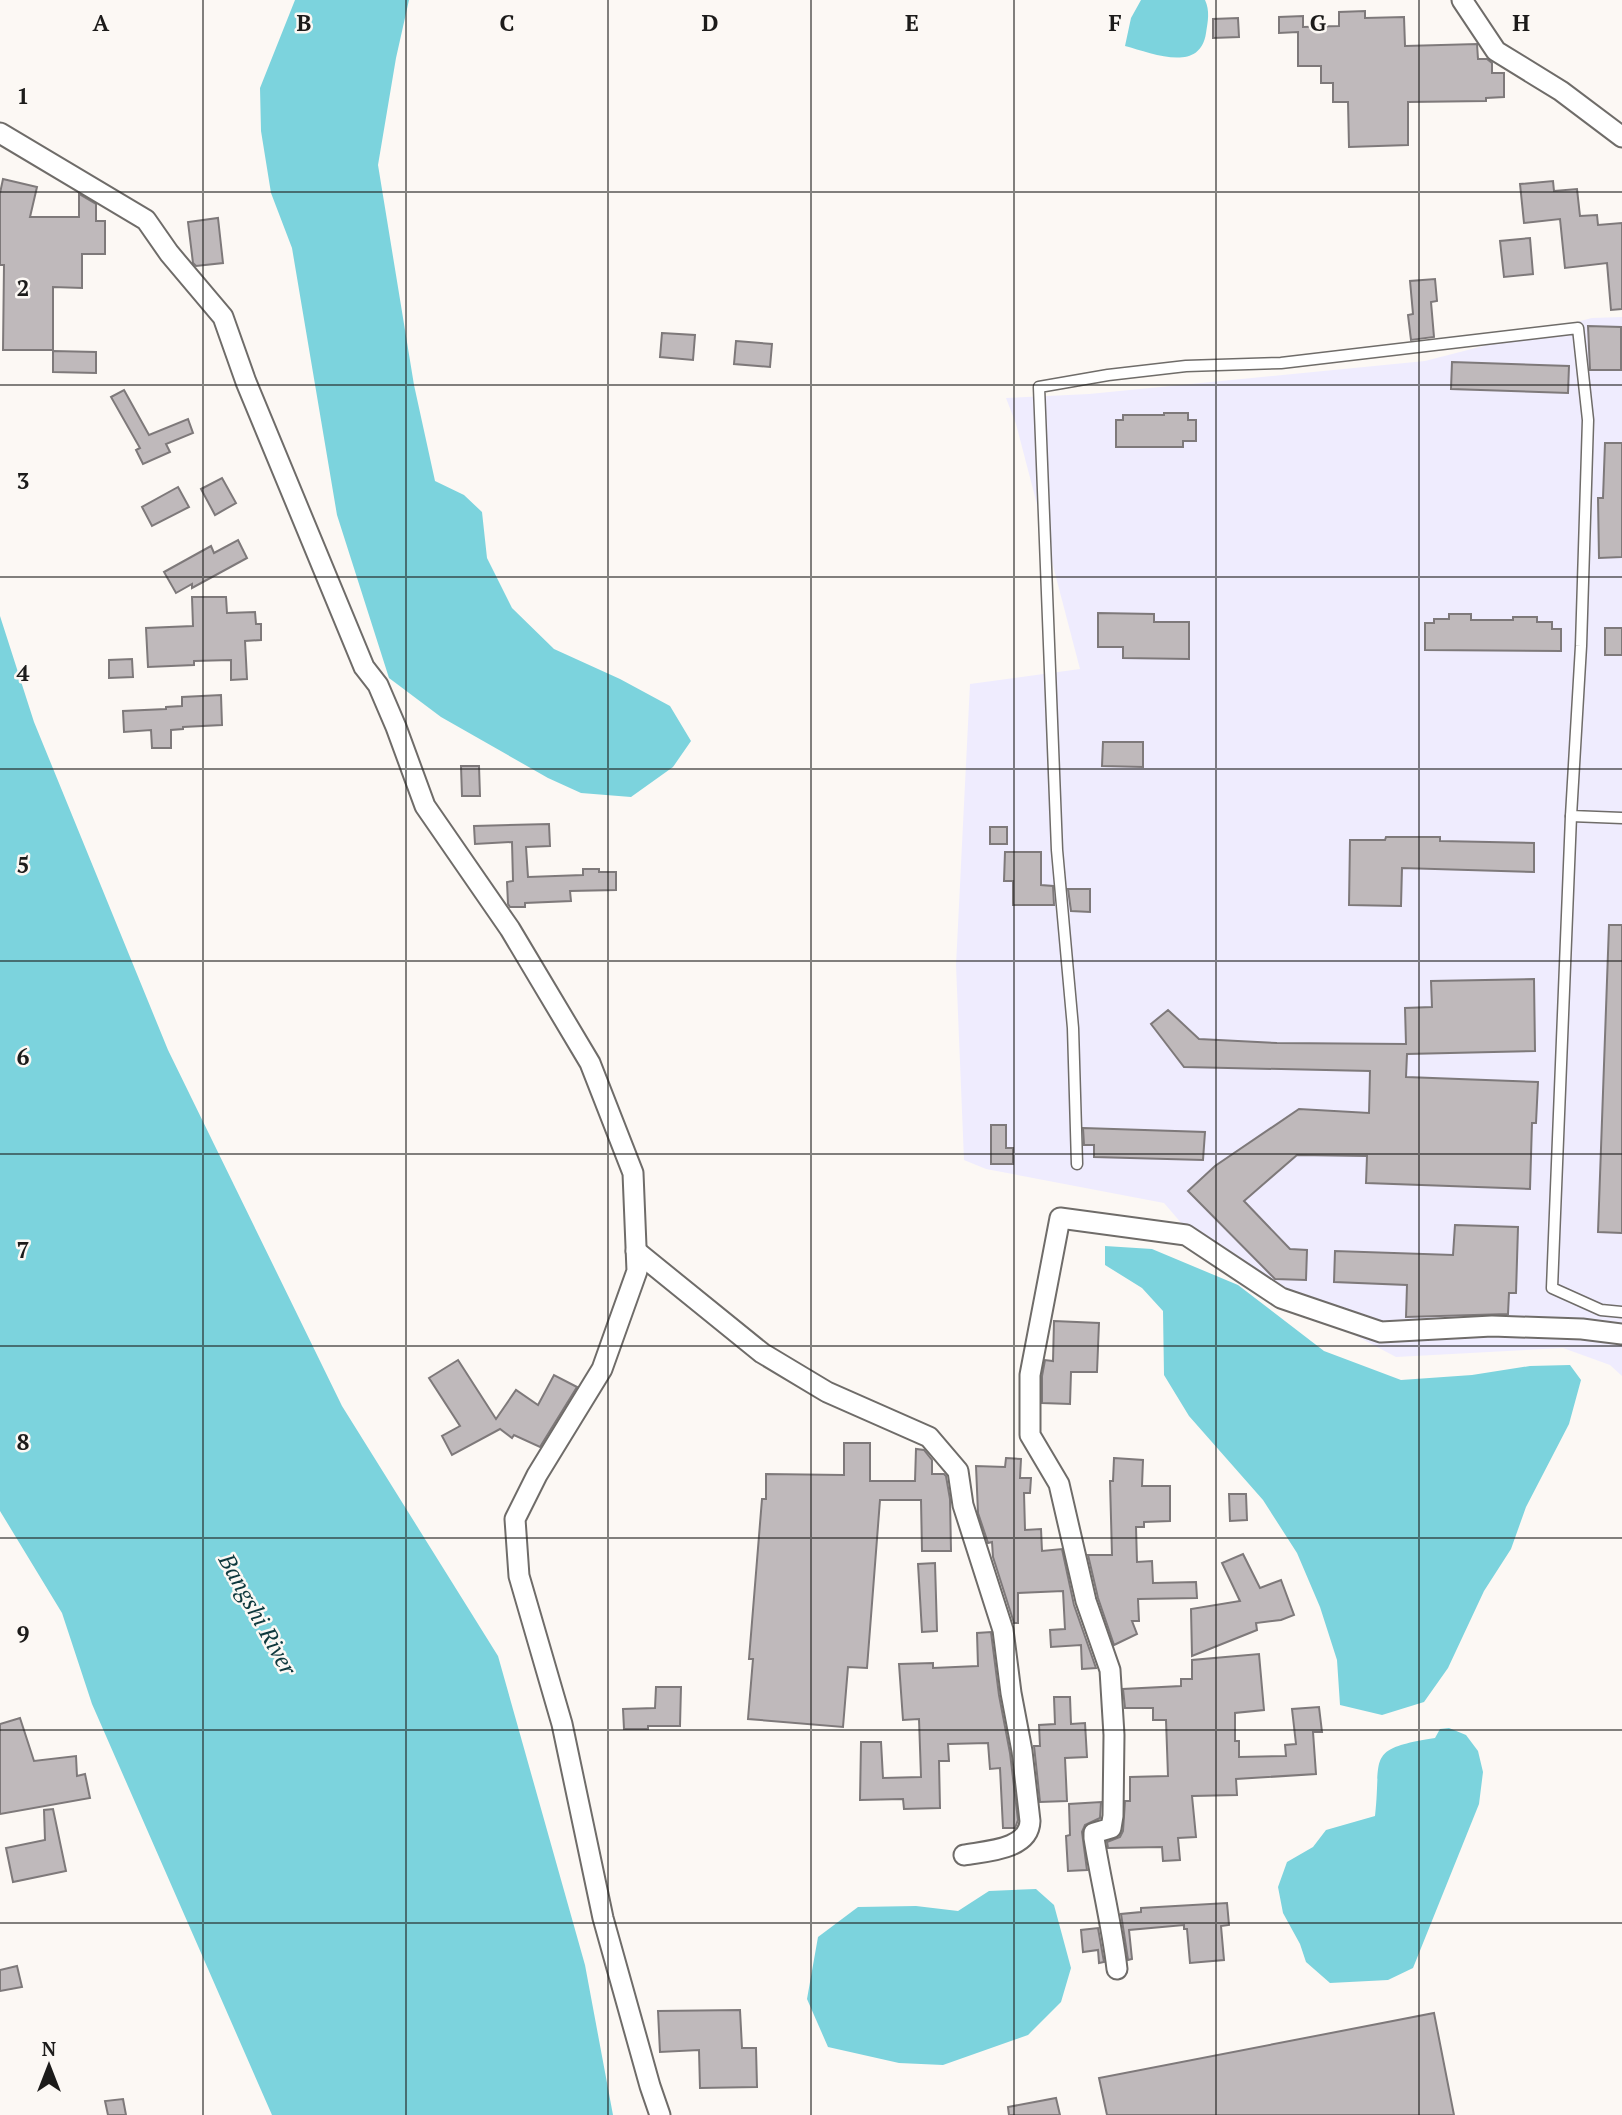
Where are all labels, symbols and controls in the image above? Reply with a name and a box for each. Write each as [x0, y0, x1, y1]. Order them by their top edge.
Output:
text: A [93, 7, 110, 38]
text: B [297, 7, 312, 38]
text: C [500, 7, 515, 38]
text: D [702, 7, 719, 38]
text: E [905, 7, 919, 38]
text: F [1108, 7, 1122, 38]
text: G [1310, 7, 1327, 38]
text: H [1512, 7, 1530, 38]
text: 1 [17, 80, 30, 111]
text: 2 [17, 272, 30, 303]
text: 3 [17, 465, 30, 496]
text: 4 [17, 657, 30, 688]
text: 5 [17, 849, 30, 880]
text: 6 [17, 1041, 30, 1072]
text: 7 [17, 1234, 30, 1265]
text: 8 [17, 1426, 30, 1457]
water label: Bangshi River [211, 1547, 305, 1681]
text: 9 [17, 1618, 30, 1649]
north arrow [14, 2031, 84, 2101]
text: N [42, 2036, 57, 2061]

